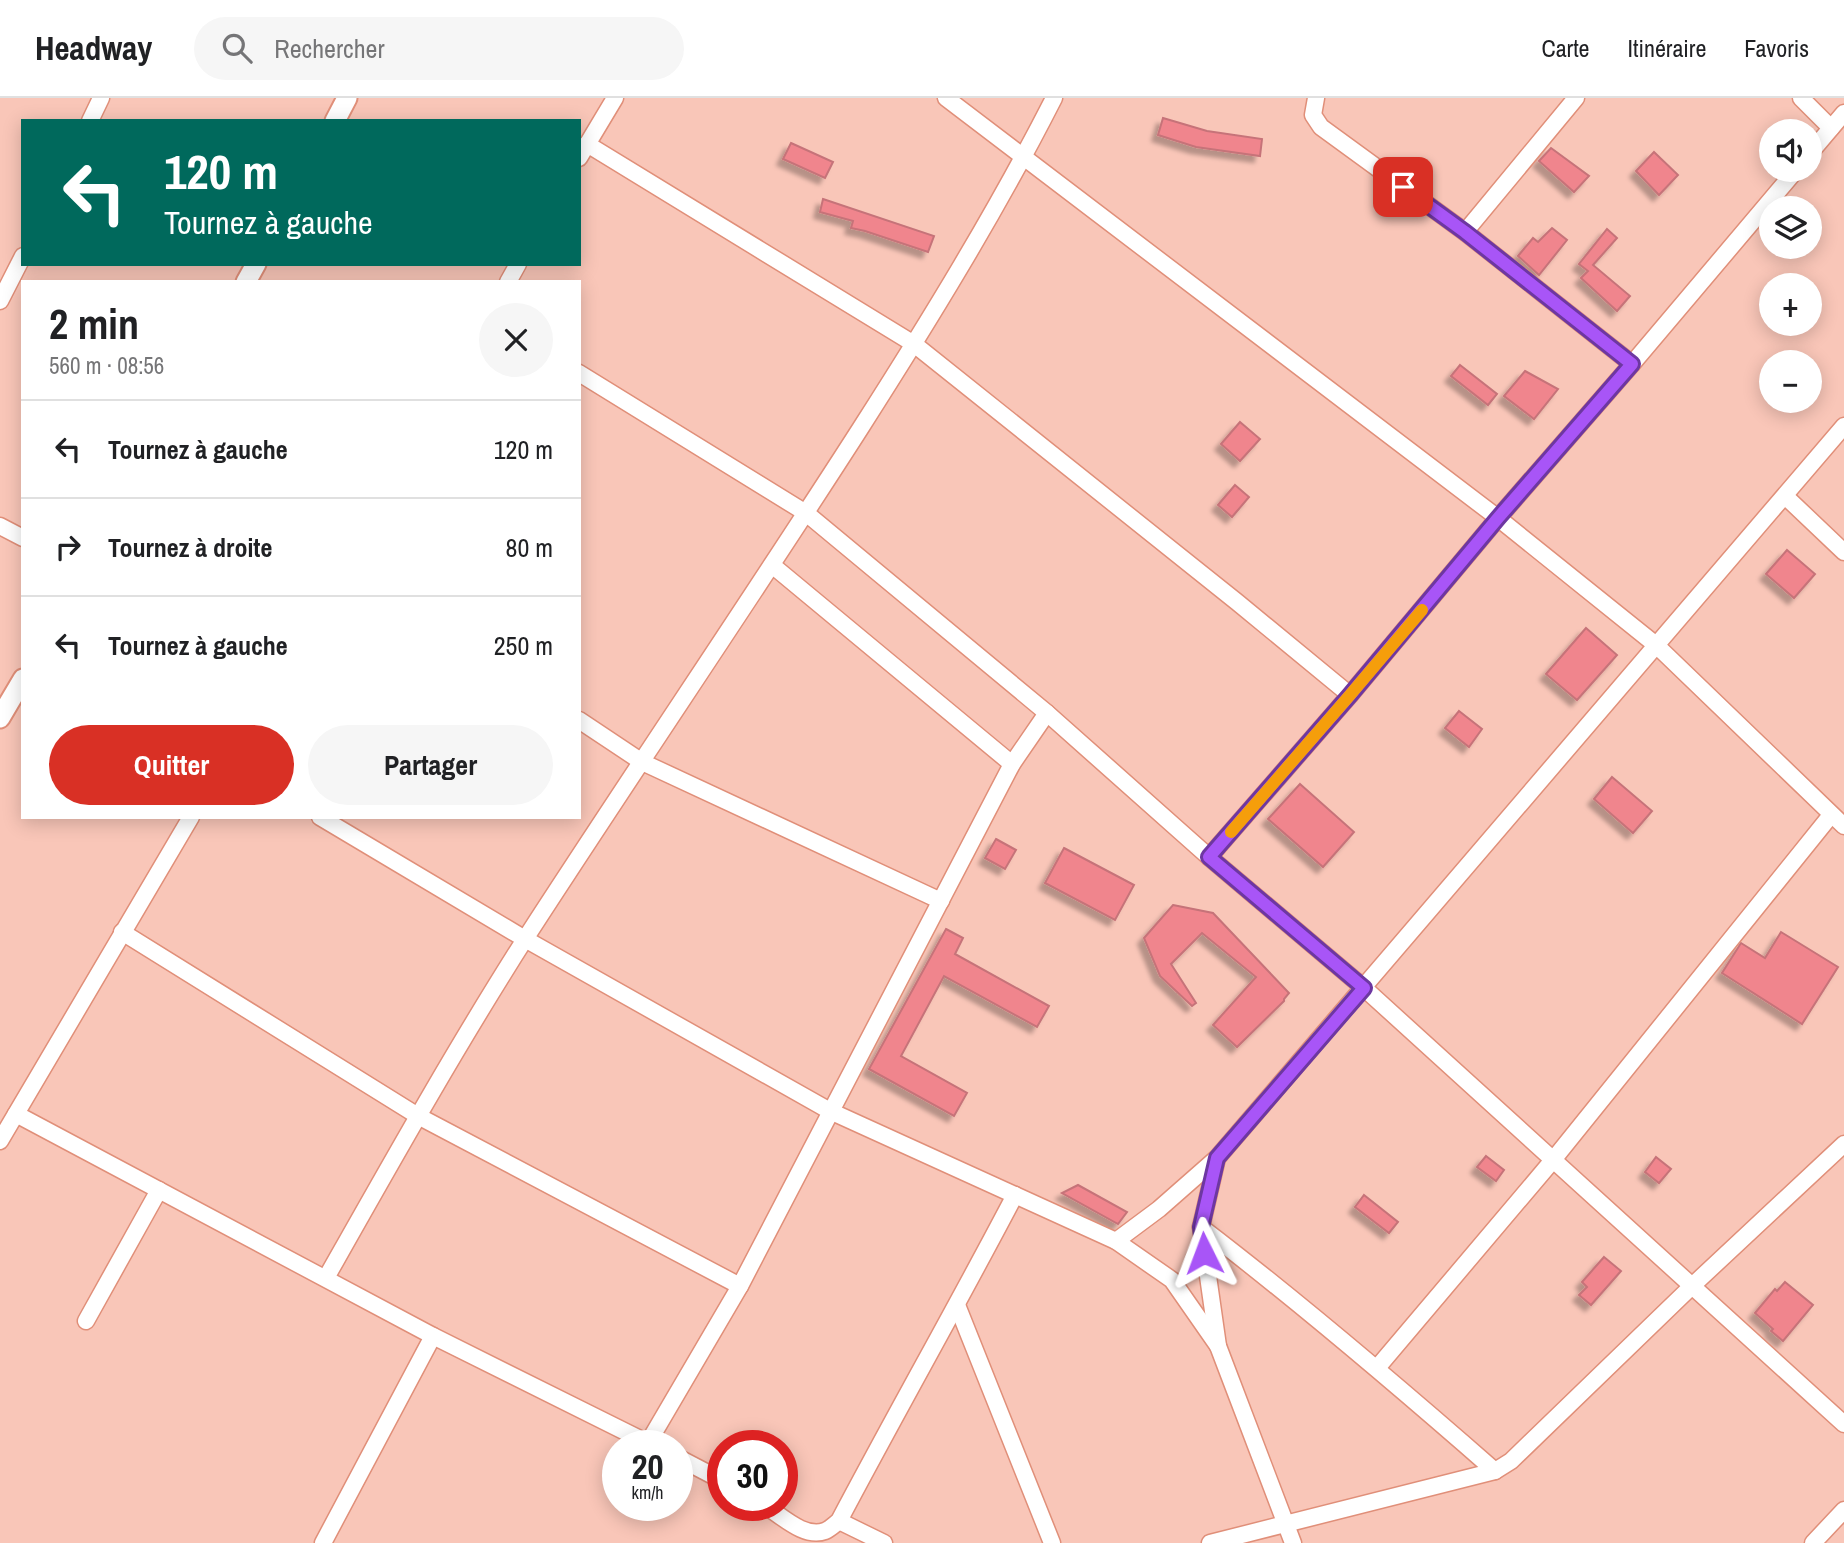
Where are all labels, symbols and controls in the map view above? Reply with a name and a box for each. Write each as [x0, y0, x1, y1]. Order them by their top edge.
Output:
search box [194, 17, 684, 80]
text: Headway [35, 26, 152, 70]
icon: search [218, 29, 256, 67]
text: Rechercher [274, 31, 385, 66]
text: Carte [1541, 32, 1590, 64]
text: Itinéraire [1628, 32, 1706, 64]
text: Favoris [1744, 32, 1809, 64]
map controls [1759, 119, 1822, 413]
button: sound [1759, 119, 1822, 182]
text: 120 m [164, 138, 278, 204]
icon: left [49, 147, 140, 238]
pin [1373, 157, 1433, 217]
icon: arrive [1384, 168, 1422, 206]
button: layers [1759, 196, 1822, 259]
text: Tournez à gauche [164, 201, 373, 244]
button: + [1759, 273, 1822, 336]
text: 2 min [49, 296, 139, 352]
button: close [479, 303, 553, 377]
text: 560 m · 08:56 [49, 350, 164, 381]
button: − [1759, 350, 1822, 413]
icon: left [49, 430, 87, 468]
text: Tournez à gauche [108, 432, 288, 467]
text: 120 m [494, 432, 553, 467]
icon: right [49, 528, 87, 566]
text: Tournez à droite [108, 530, 272, 565]
text: 80 m [506, 530, 553, 565]
icon: left [49, 626, 87, 664]
text: Tournez à gauche [108, 628, 288, 663]
text: 250 m [494, 628, 553, 663]
button: Quitter [49, 725, 294, 805]
button: Partager [308, 725, 553, 805]
position arrow [1167, 1216, 1241, 1290]
speed limit sign: 30 [707, 1430, 798, 1521]
text: 20 [632, 1443, 663, 1490]
text: km/h [632, 1480, 664, 1505]

